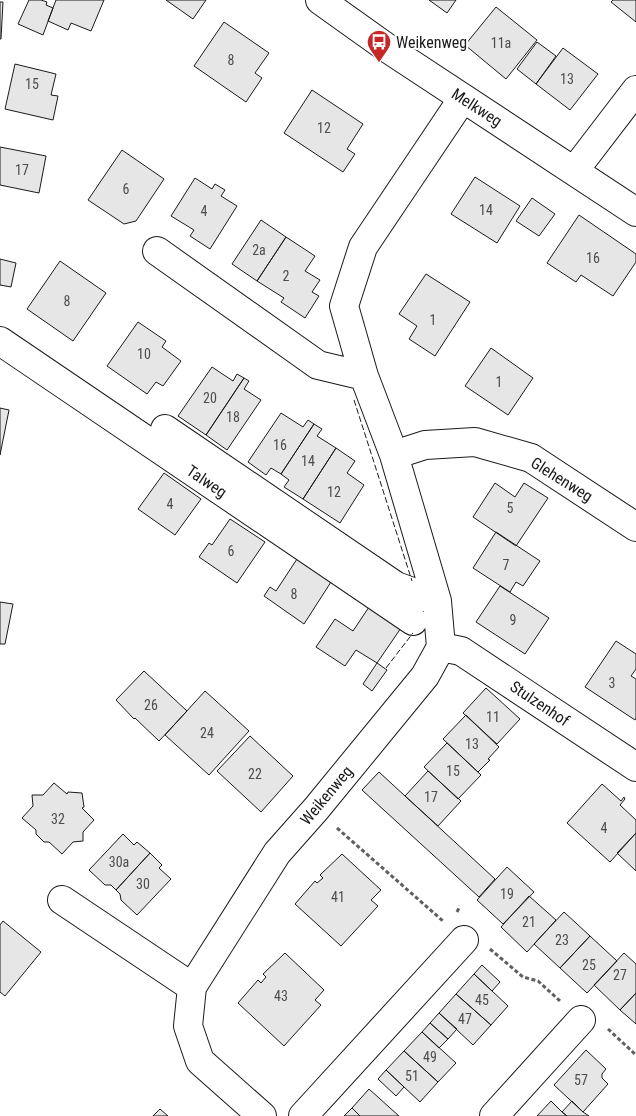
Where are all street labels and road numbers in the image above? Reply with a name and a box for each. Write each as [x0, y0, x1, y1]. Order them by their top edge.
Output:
street label: Melkweg [448, 84, 505, 131]
street label: Glehenweg [527, 453, 596, 506]
street label: Talweg [183, 461, 231, 502]
street label: Stulzenhof [506, 677, 573, 730]
street label: Weikenweg [296, 762, 357, 829]

